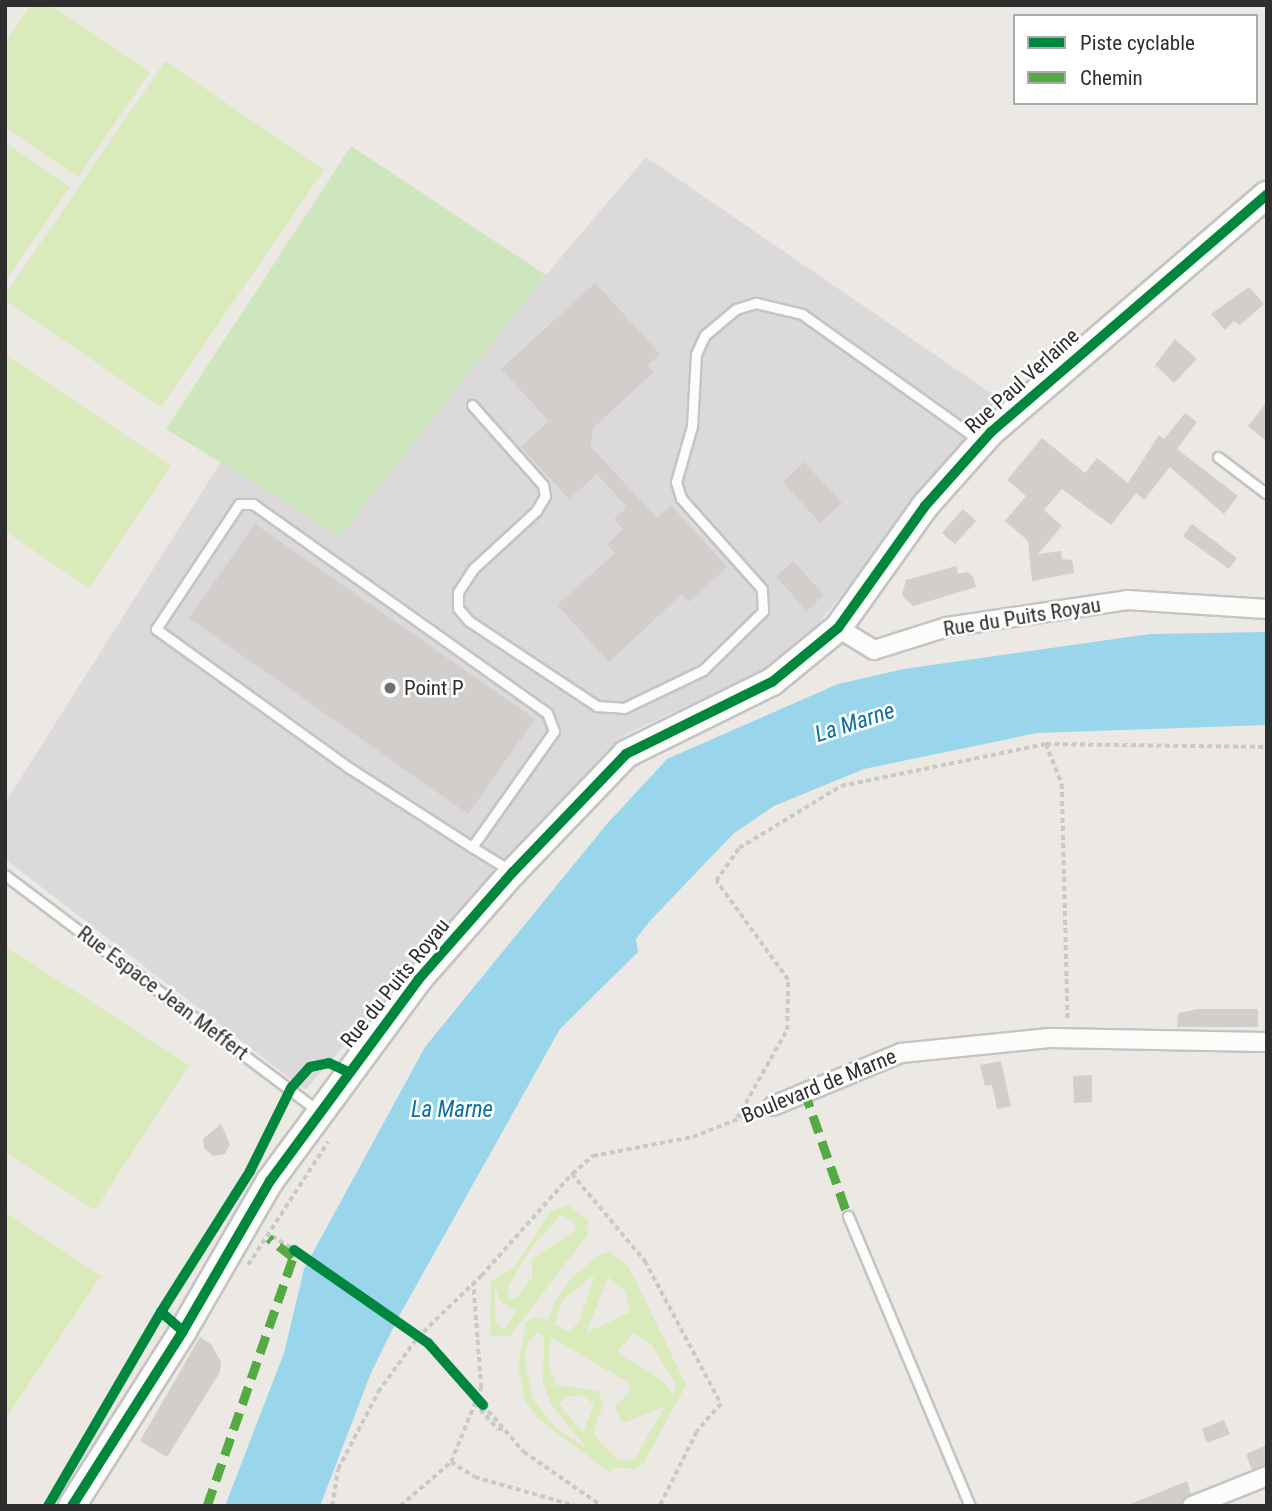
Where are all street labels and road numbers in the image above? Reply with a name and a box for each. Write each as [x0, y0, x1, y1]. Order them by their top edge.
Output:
street label: Rue Paul Verlaine [960, 323, 1084, 439]
street label: Rue du Puits Royau [942, 592, 1102, 642]
street label: Rue du Puits Royau [335, 913, 455, 1053]
street label: Rue Espace Jean Meffert [73, 920, 253, 1066]
street label: Boulevard de Marne [738, 1044, 900, 1128]

